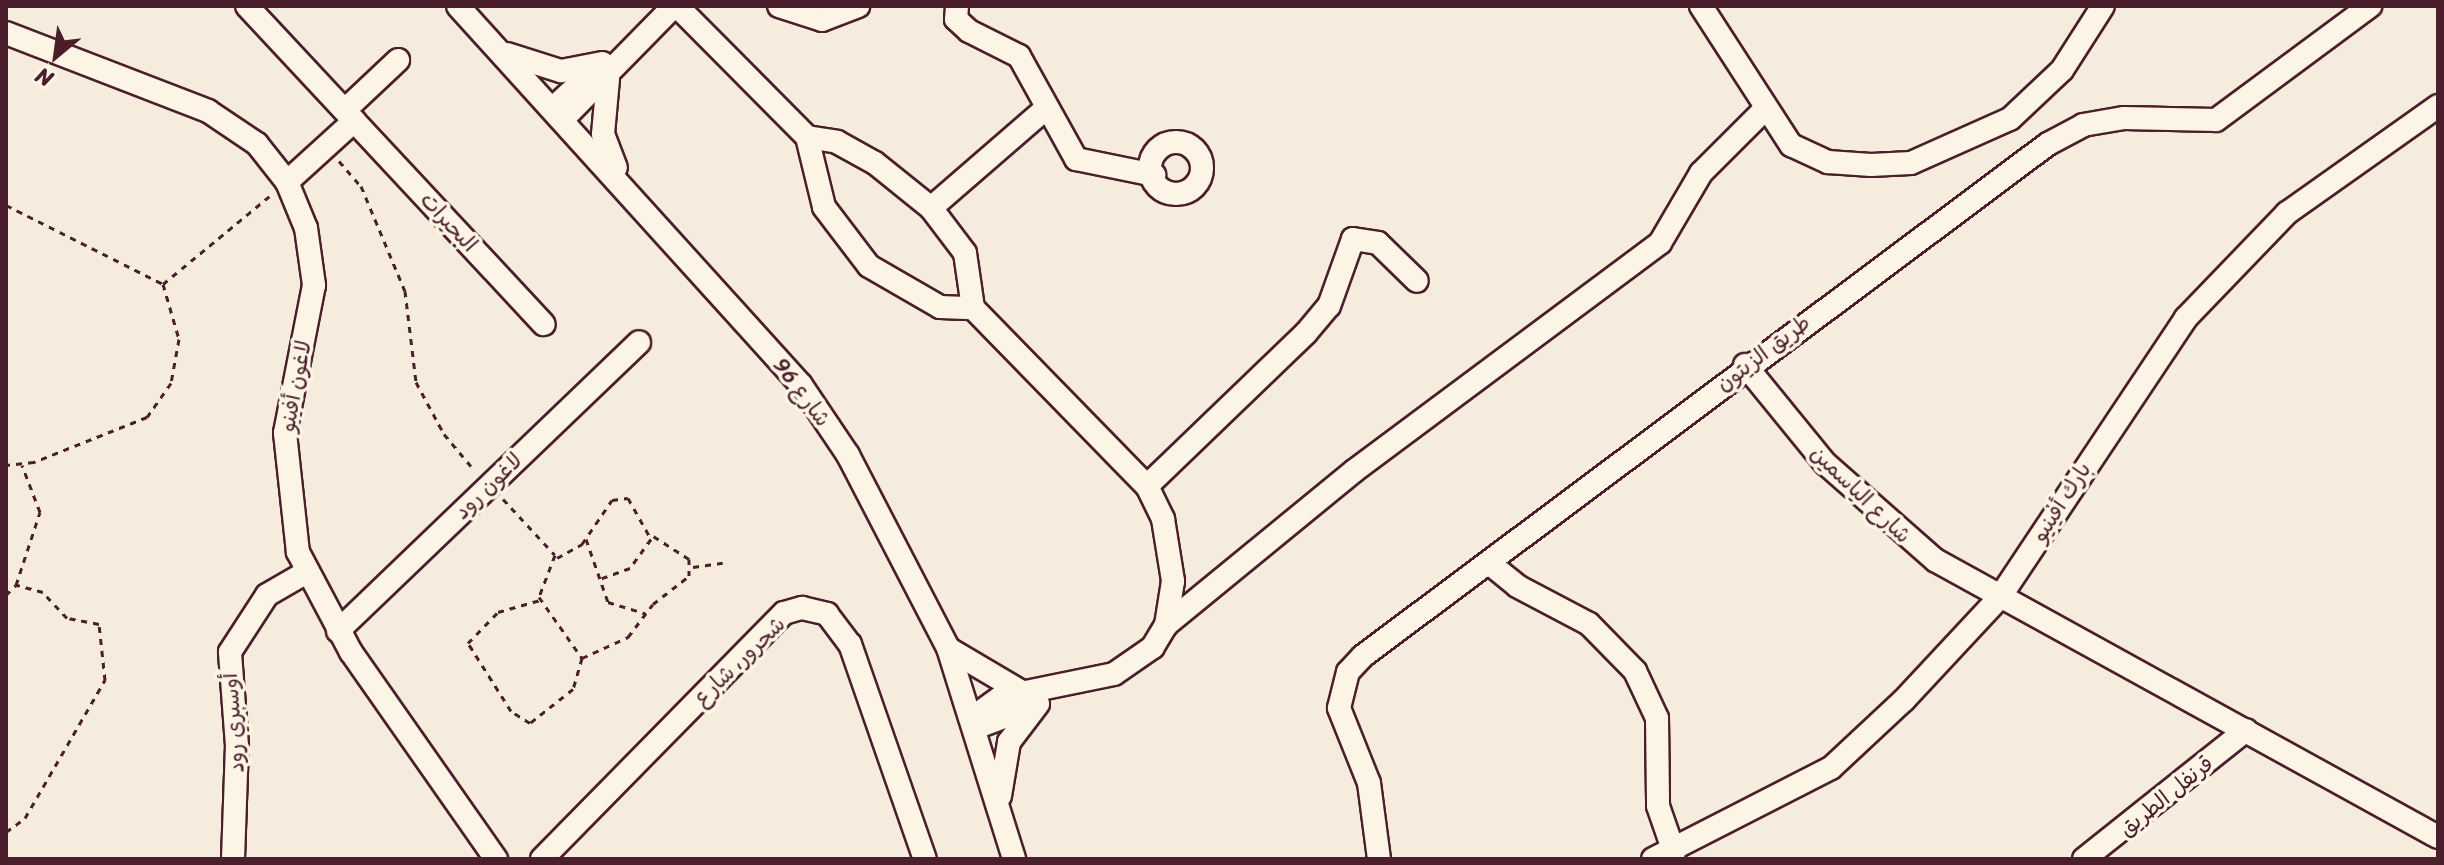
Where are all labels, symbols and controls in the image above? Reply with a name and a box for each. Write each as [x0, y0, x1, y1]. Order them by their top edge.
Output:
north arrow [16, 16, 96, 96]
text: N [28, 57, 60, 98]
street label: البحيرات [415, 187, 483, 257]
street label: طريق الزيتون [1711, 309, 1815, 397]
street label: لاغون أفينو [273, 338, 317, 434]
street label: شارع 96 [768, 352, 836, 432]
street label: شارع الياسمين [1805, 439, 1917, 549]
street label: لاغون رود [448, 447, 528, 525]
street label: بارك أفينيو [2025, 457, 2097, 547]
street label: شحرور، شارع [688, 611, 790, 711]
street label: أوسبري رود [216, 672, 250, 774]
street label: قرنفل الطريق [2114, 750, 2218, 842]

